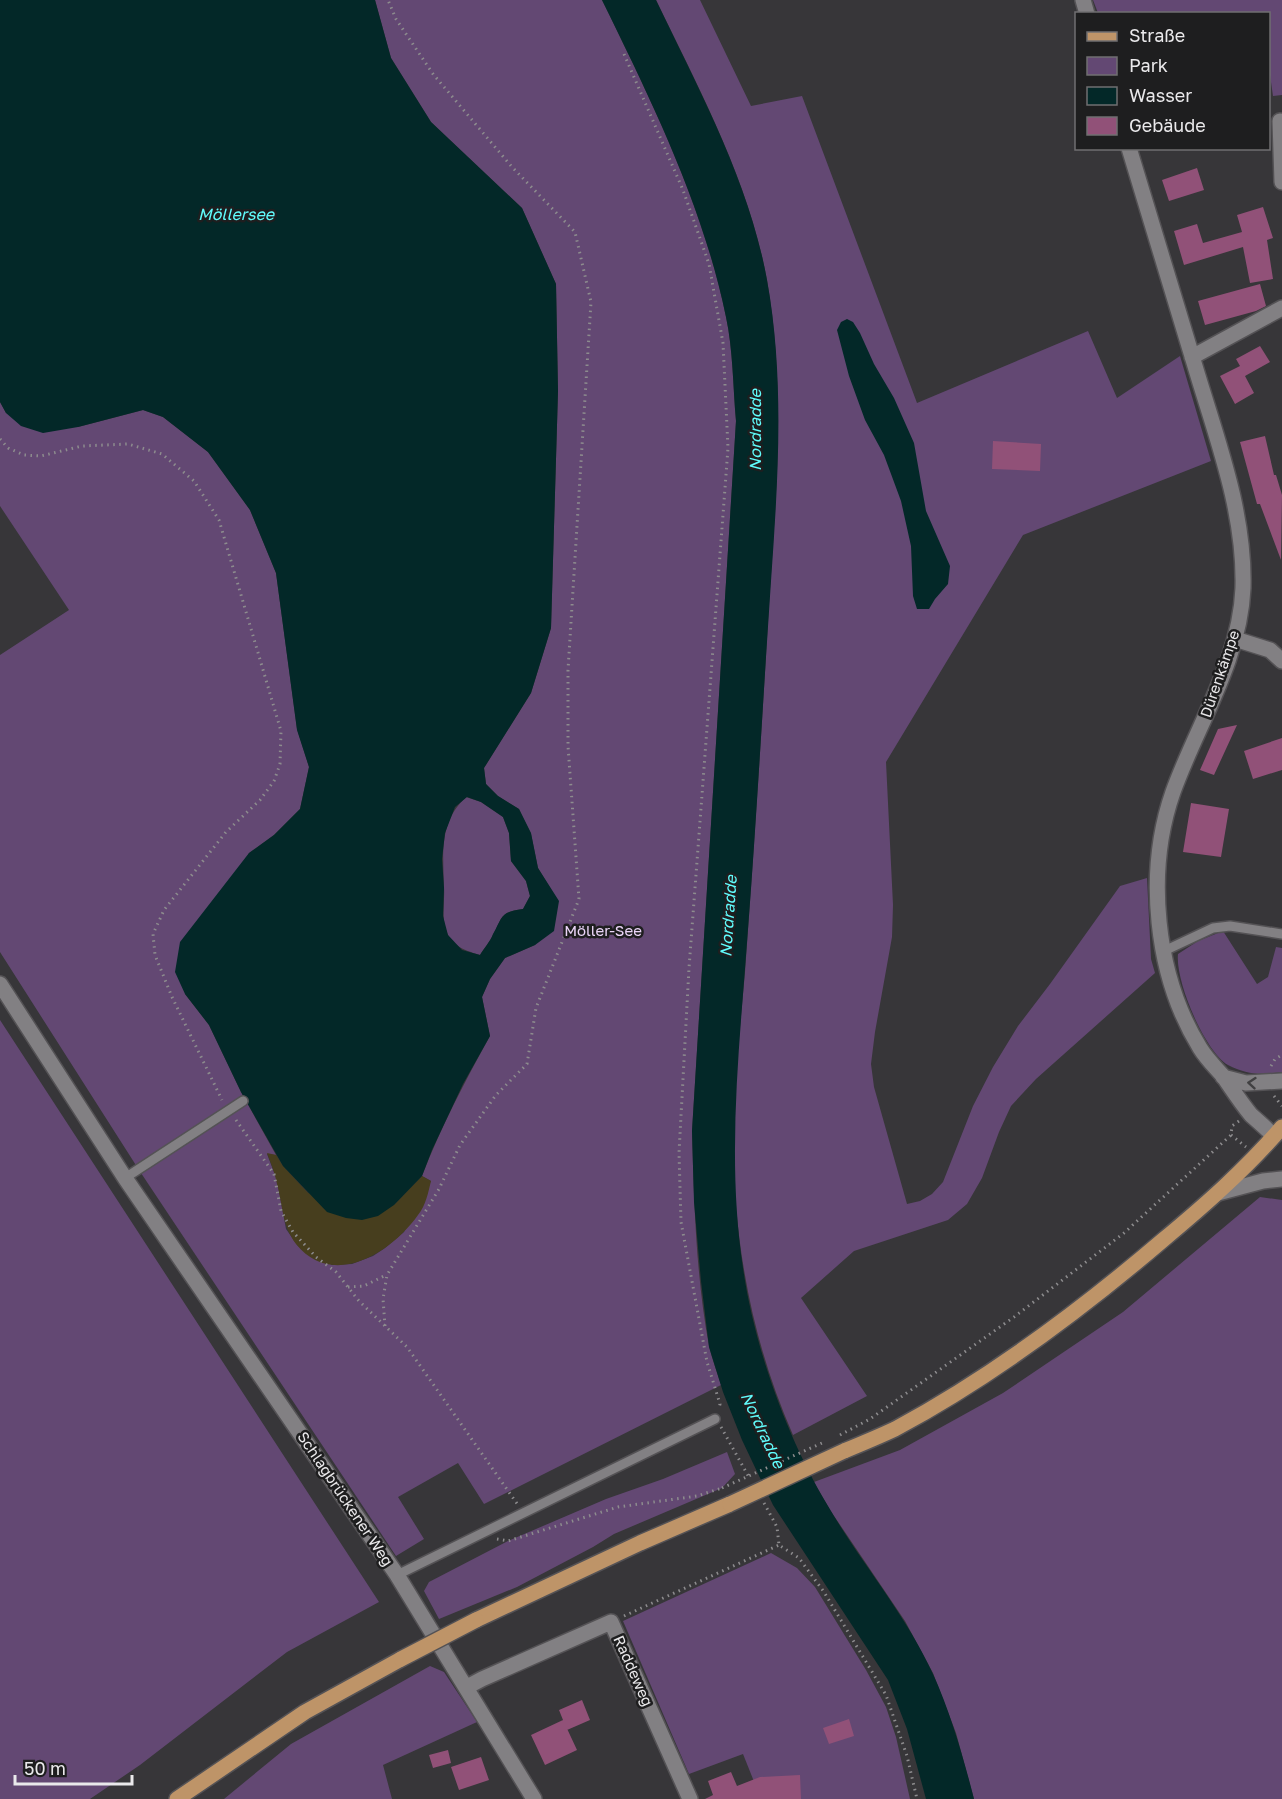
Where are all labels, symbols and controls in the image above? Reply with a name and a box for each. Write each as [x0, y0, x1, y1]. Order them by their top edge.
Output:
legend [1075, 12, 1270, 150]
text: Straße [1129, 24, 1185, 46]
text: Park [1129, 54, 1168, 76]
text: Wasser [1129, 84, 1192, 106]
text: Gebäude [1129, 114, 1206, 136]
water label: Möllersee [198, 204, 276, 224]
water label: Nordradde [745, 387, 765, 471]
street label: Dürenkämpe [1196, 627, 1243, 720]
water label: Nordradde [715, 873, 741, 957]
park label: Möller-See [564, 921, 642, 939]
one-way arrow [1248, 1076, 1257, 1089]
water label: Nordradde [737, 1389, 790, 1473]
street label: Schlagbrückener Weg [294, 1428, 397, 1569]
street label: Raddeweg [610, 1632, 657, 1709]
scale bar [15, 1748, 132, 1786]
text: 50 m [24, 1757, 66, 1779]

